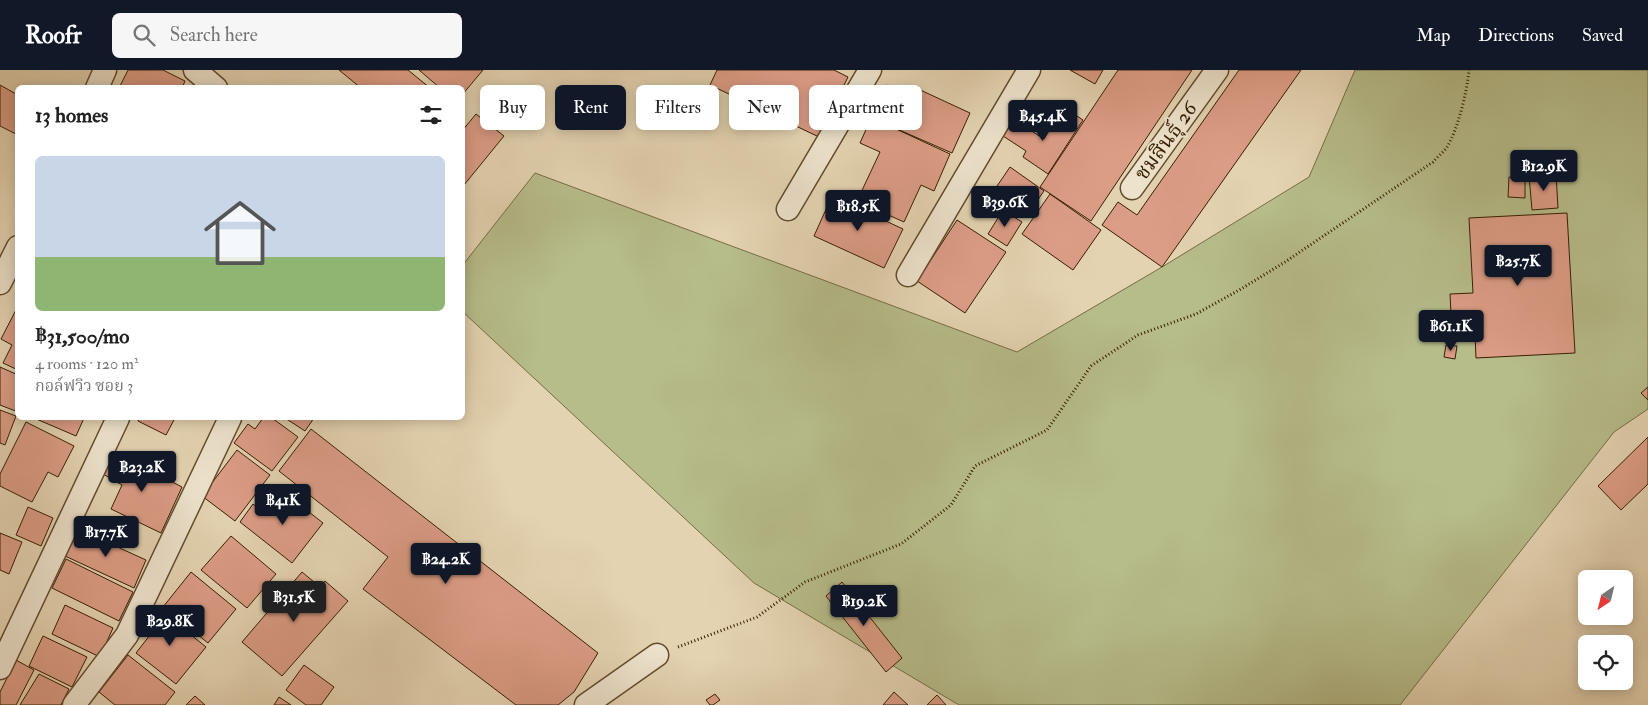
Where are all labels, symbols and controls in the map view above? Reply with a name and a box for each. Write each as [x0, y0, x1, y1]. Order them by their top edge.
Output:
search box [112, 13, 462, 58]
text: Roofr [25, 20, 82, 51]
icon: search [130, 21, 158, 49]
text: Search here [170, 23, 258, 47]
text: Map [1417, 24, 1450, 47]
text: Directions [1478, 24, 1554, 47]
text: Saved [1582, 24, 1623, 47]
chip: Buy [480, 85, 545, 130]
chip: Rent [555, 85, 626, 130]
chip: Filters [636, 85, 719, 130]
chip: New [729, 85, 799, 130]
chip: Apartment [809, 85, 922, 130]
street label: ชมสินธุ์ 26 [1129, 95, 1204, 185]
pin: ฿45.4K [1002, 100, 1084, 142]
icon: filters [417, 101, 445, 129]
text: 13 homes [35, 102, 108, 129]
text: ฿45.4K [1019, 106, 1067, 126]
pin: ฿12.9K [1503, 150, 1585, 192]
text: ฿12.9K [1521, 156, 1567, 176]
pin: ฿39.6K [964, 186, 1046, 228]
icon: home [195, 188, 285, 278]
pin: ฿18.5K [817, 190, 899, 232]
text: ฿39.6K [982, 192, 1028, 212]
text: ฿18.5K [836, 196, 880, 216]
pin: ฿25.7K [1477, 244, 1559, 287]
text: ฿25.7K [1496, 251, 1540, 271]
pin: ฿61.1K [1410, 310, 1492, 352]
text: ฿61.1K [1430, 316, 1472, 336]
text: ฿31,500/mo [35, 323, 129, 350]
text: 4 rooms · 120 m² [35, 354, 138, 374]
text: กอล์ฟวิว ซอย 3 [35, 376, 133, 396]
pin: ฿23.2K [101, 450, 183, 493]
text: ฿23.2K [119, 457, 165, 477]
pin: ฿41K [253, 484, 313, 526]
text: ฿41K [266, 490, 300, 510]
pin: ฿17.7K [65, 516, 147, 558]
text: ฿17.7K [85, 522, 127, 542]
pin: ฿24.2K [405, 542, 487, 585]
text: ฿24.2K [422, 549, 470, 569]
north arrow [1578, 570, 1632, 625]
map controls [1578, 570, 1633, 690]
pin: ฿31.5K [253, 580, 335, 623]
pin: ฿19.2K [823, 584, 905, 627]
text: ฿31.5K [273, 587, 315, 607]
text: ฿19.2K [841, 591, 887, 611]
pin: ฿29.8K [129, 604, 211, 647]
text: ฿29.8K [146, 611, 194, 631]
button: locate [1578, 635, 1633, 690]

